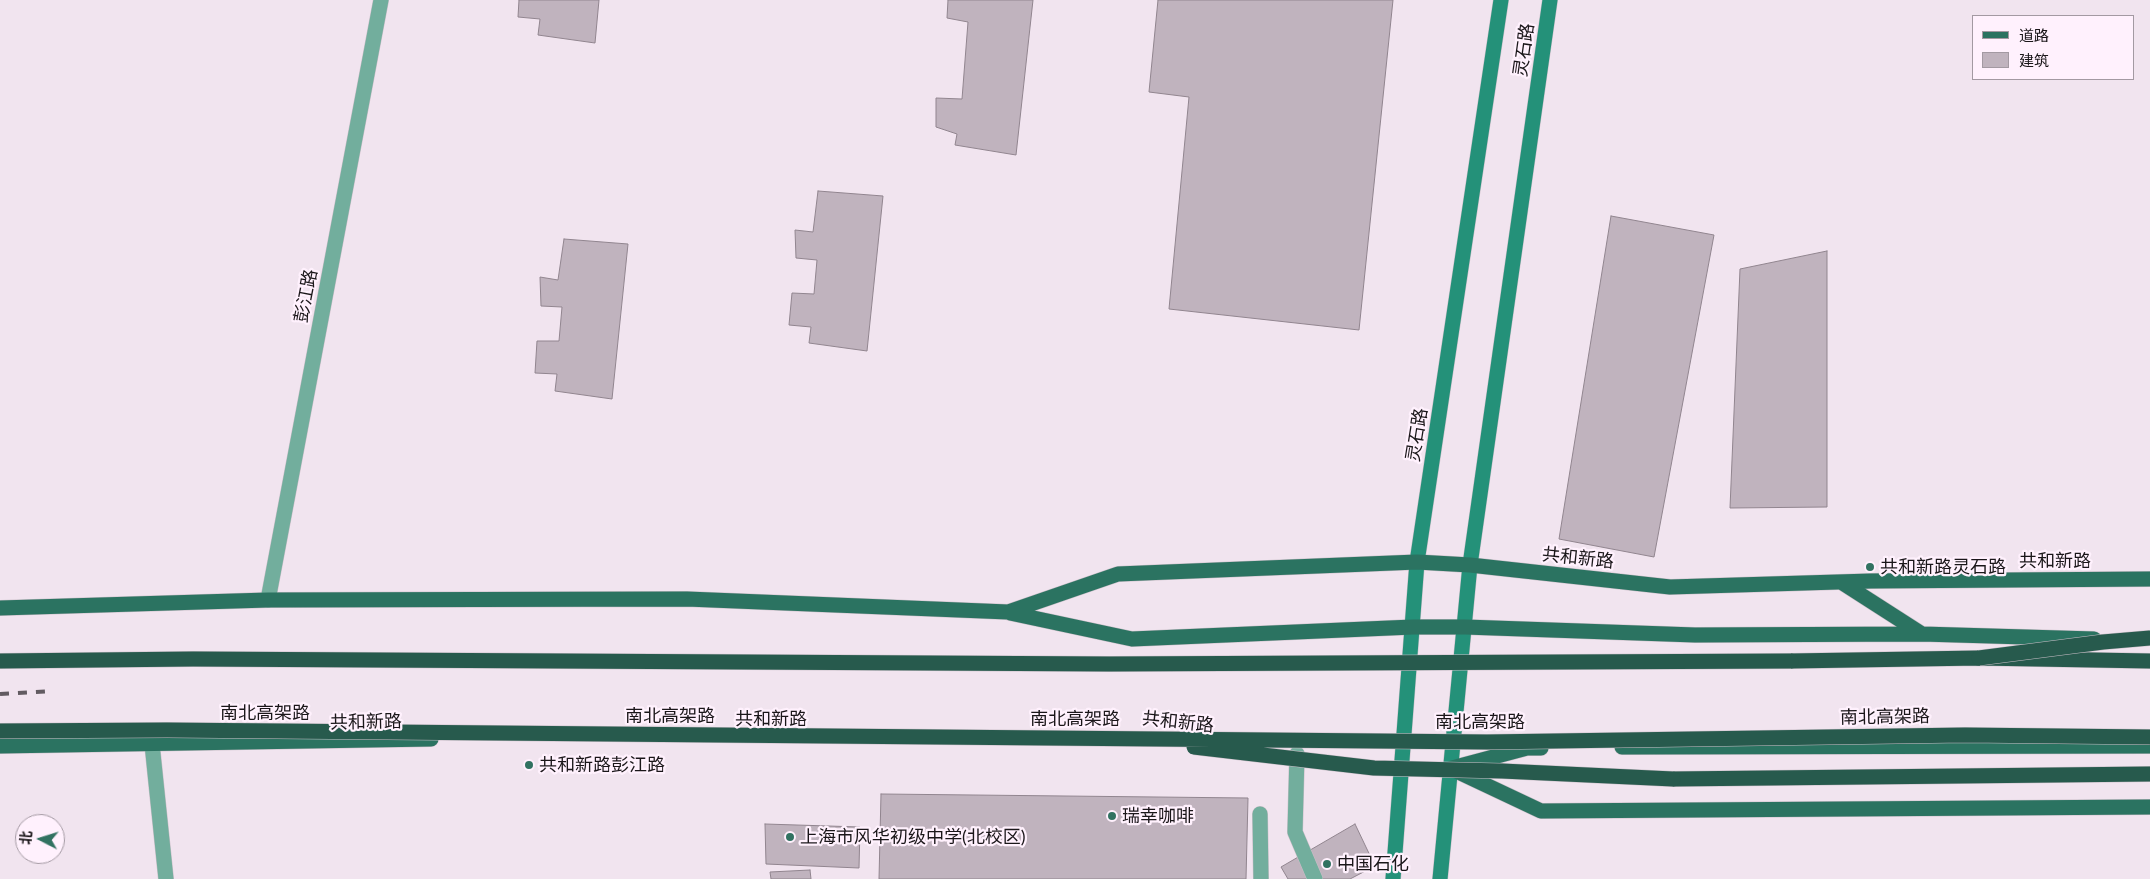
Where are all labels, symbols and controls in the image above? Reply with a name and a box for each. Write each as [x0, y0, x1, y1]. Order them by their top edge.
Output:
legend [1972, 15, 2135, 80]
street label: 灵石路 [1510, 22, 1538, 78]
text: 道路 [2019, 26, 2049, 44]
text: 建筑 [2019, 51, 2049, 69]
street label: 彭江路 [290, 267, 322, 325]
street label: 灵石路 [1402, 407, 1432, 463]
street label: 共和新路 [1541, 543, 1615, 573]
street label: 共和新路 [2019, 550, 2091, 572]
place label: 共和新路灵石路 [1880, 556, 2006, 578]
marker: 共和新路灵石路 [1864, 561, 1876, 573]
street label: 南北高架路 [220, 702, 310, 724]
street label: 南北高架路 [625, 705, 715, 727]
street label: 南北高架路 [1840, 705, 1930, 729]
street label: 共和新路 [1141, 707, 1215, 737]
street label: 共和新路 [735, 708, 807, 730]
street label: 南北高架路 [1030, 708, 1120, 730]
street label: 共和新路 [330, 711, 402, 733]
street label: 南北高架路 [1435, 711, 1525, 733]
place label: 共和新路彭江路 [539, 754, 665, 776]
marker: 共和新路彭江路 [523, 759, 535, 771]
place label: 瑞幸咖啡 [1122, 805, 1194, 827]
marker: 瑞幸咖啡 [1106, 810, 1118, 822]
north arrow [15, 814, 65, 864]
place label: 上海市风华初级中学(北校区) [800, 826, 1026, 848]
text: 北 [16, 830, 35, 845]
marker: 上海市风华初级中学(北校区) [784, 831, 796, 843]
place label: 中国石化 [1337, 853, 1409, 875]
marker: 中国石化 [1321, 858, 1333, 870]

